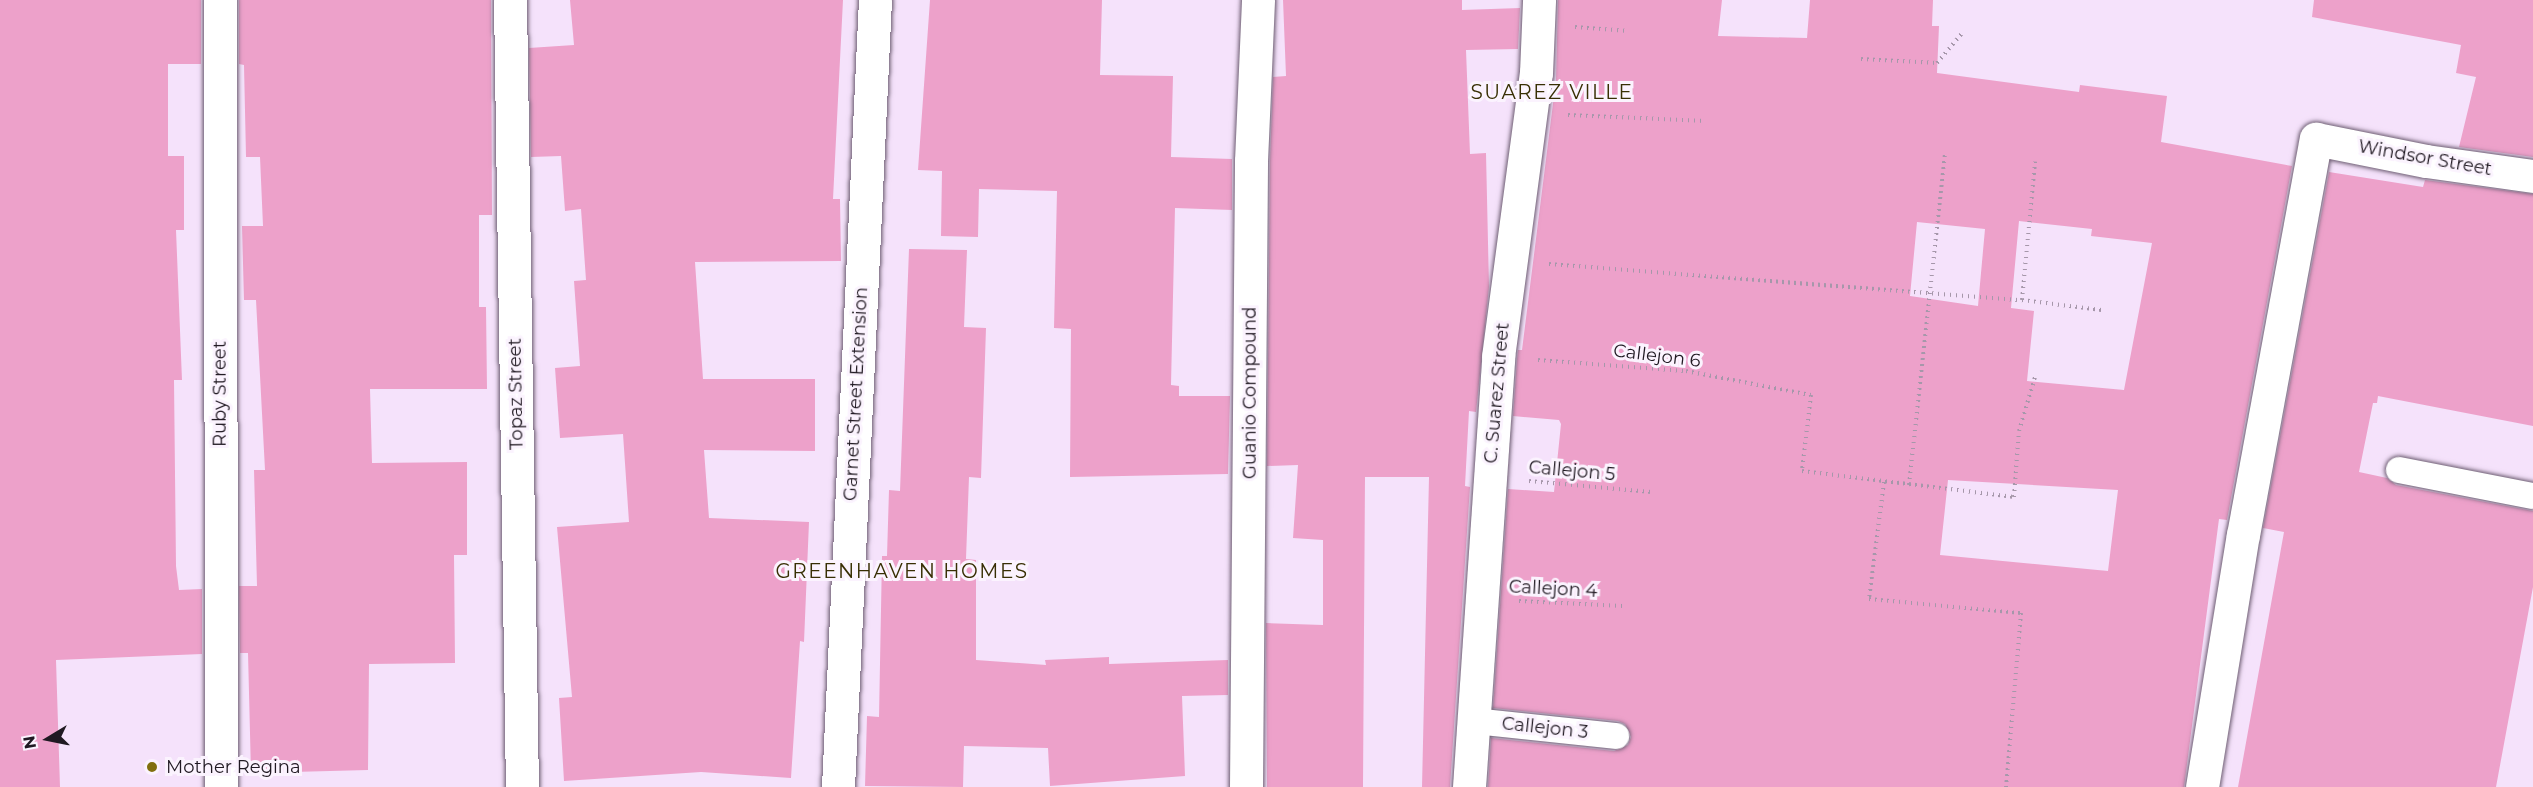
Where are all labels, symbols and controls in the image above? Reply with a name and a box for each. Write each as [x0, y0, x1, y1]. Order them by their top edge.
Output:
district label: SUAREZ VILLE [1471, 80, 1633, 104]
street label: Windsor Street [2356, 136, 2494, 180]
street label: Garnet Street Extension [840, 286, 872, 502]
street label: Guanio Compound [1239, 307, 1261, 479]
street label: C. Suarez Street [1480, 322, 1514, 464]
street label: Topaz Street [504, 338, 528, 450]
street label: Callejon 6 [1612, 340, 1702, 372]
street label: Ruby Street [209, 341, 231, 447]
street label: Callejon 5 [1528, 456, 1616, 486]
district label: GREENHAVEN HOMES [775, 559, 1029, 583]
street label: Callejon 4 [1508, 576, 1598, 602]
north arrow [18, 709, 78, 769]
street label: Callejon 3 [1501, 713, 1589, 743]
text: N [19, 734, 40, 750]
place label: Mother Regina [166, 756, 301, 778]
marker: Mother Regina [143, 758, 161, 776]

